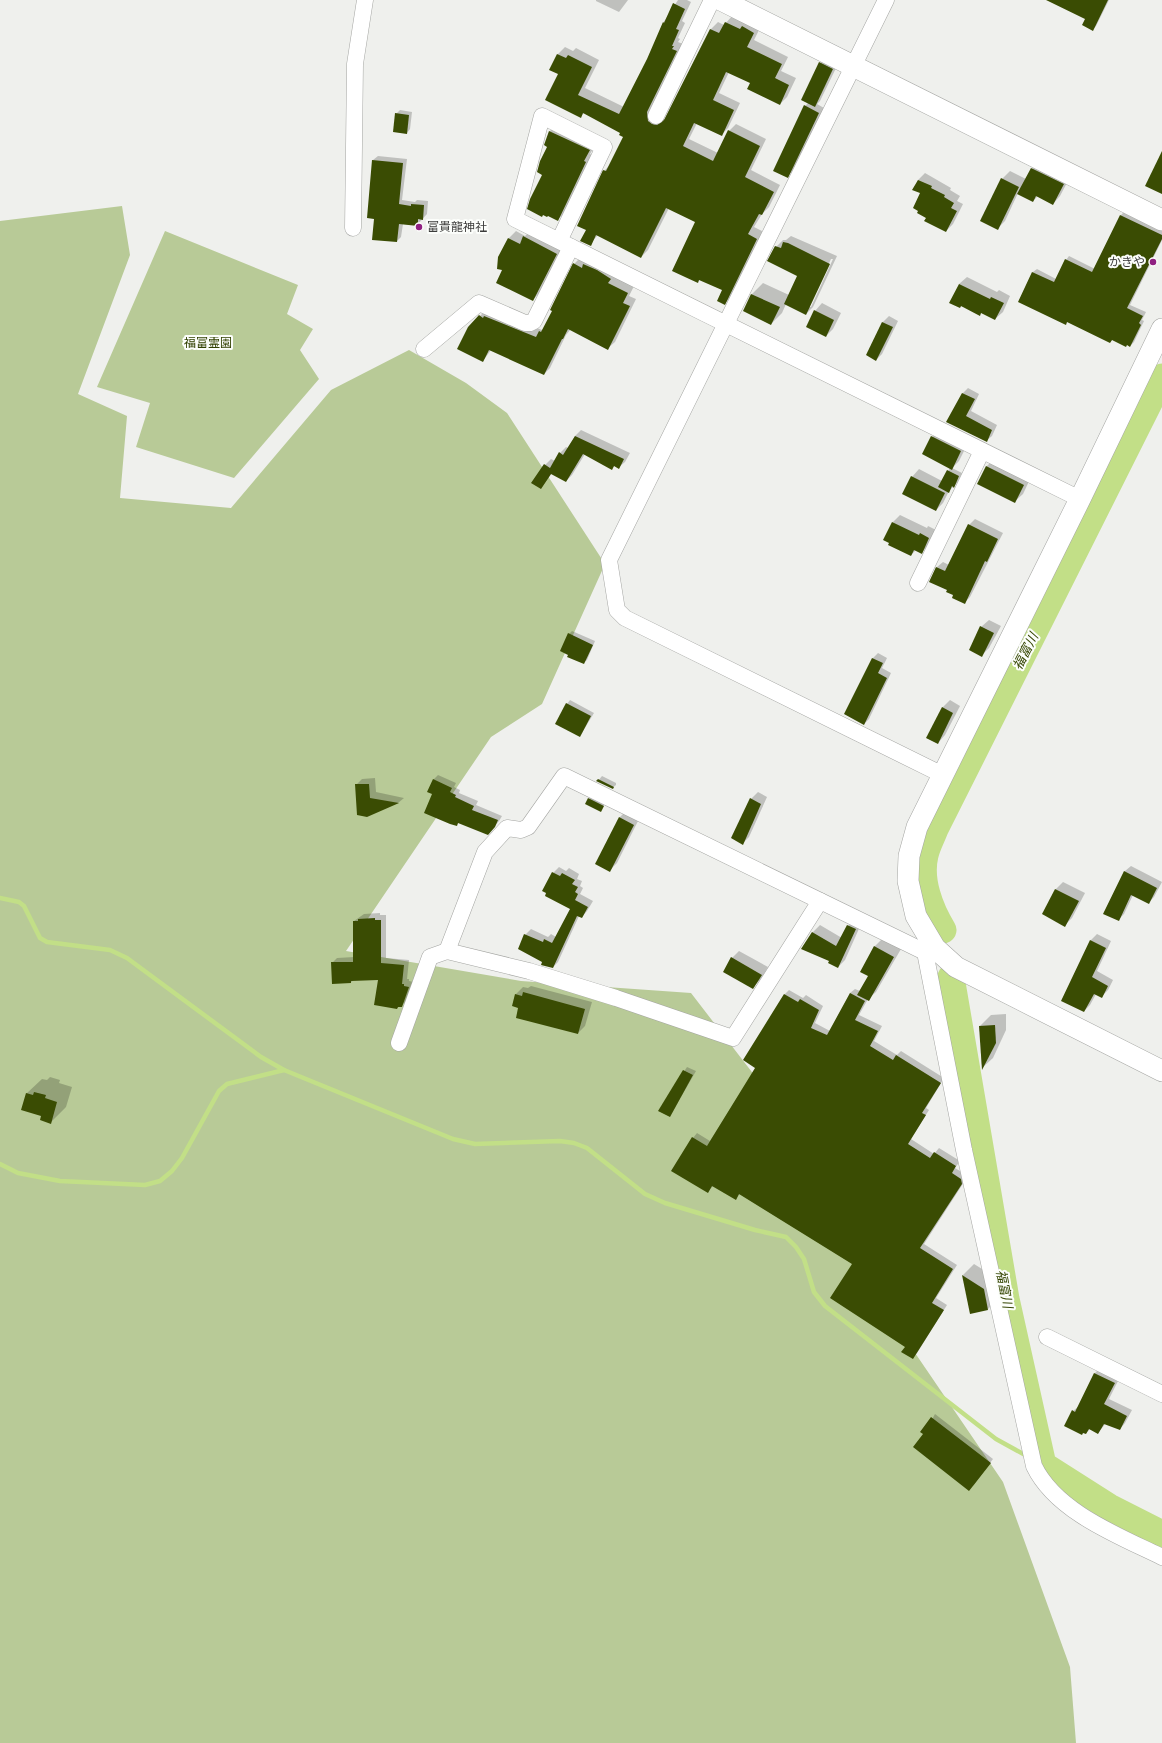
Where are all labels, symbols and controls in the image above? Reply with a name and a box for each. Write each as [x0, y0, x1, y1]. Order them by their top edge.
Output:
place label: 富貴龍神社 [427, 220, 487, 234]
marker: 富貴龍神社 [414, 222, 424, 232]
place label: かきや [1109, 255, 1145, 269]
marker: かきや [1148, 257, 1158, 267]
park label: 福富霊園 [184, 336, 232, 350]
water label: 福富川 [1010, 629, 1042, 672]
water label: 福富川 [993, 1269, 1016, 1312]

